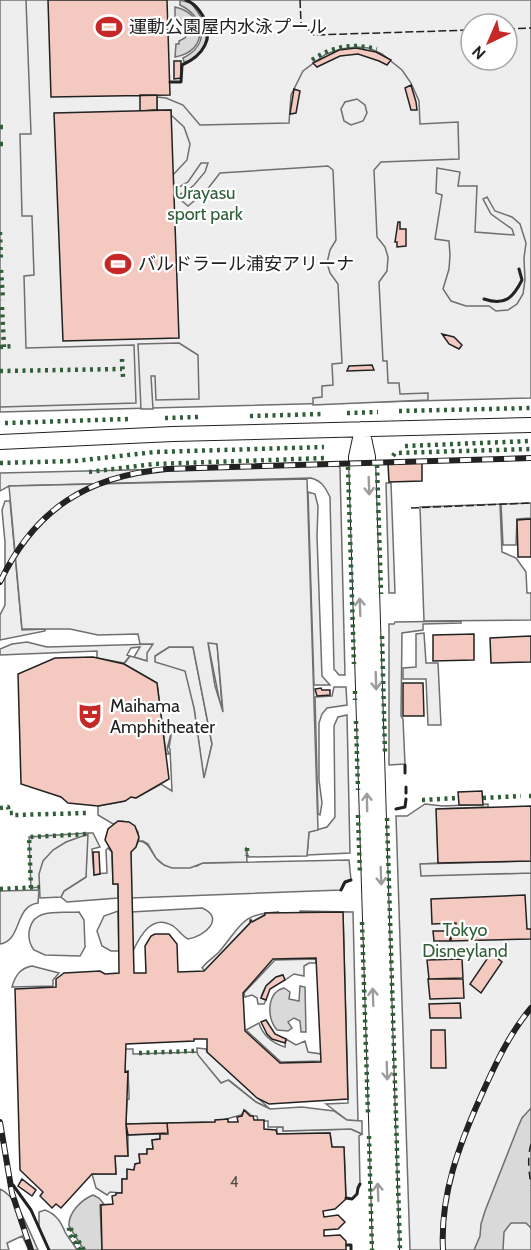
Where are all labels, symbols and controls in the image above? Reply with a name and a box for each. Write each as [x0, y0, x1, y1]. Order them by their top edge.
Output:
sports icon: 運動公園屋内水泳プール [94, 12, 124, 42]
north arrow [459, 12, 519, 72]
place label: 運動公園屋内水泳プール [129, 16, 327, 38]
text: N [468, 42, 490, 63]
park label: Urayasu sport park [167, 182, 244, 225]
sports icon: バルドラール浦安アリーナ [103, 249, 133, 279]
place label: バルドラール浦安アリーナ [138, 253, 354, 275]
one-way arrow [364, 476, 375, 496]
one-way arrow [355, 597, 366, 617]
one-way arrow [370, 671, 381, 691]
place label: Maihama Amphitheater [110, 695, 215, 738]
theatre icon: Maihama Amphitheater [75, 701, 105, 731]
one-way arrow [361, 792, 373, 812]
one-way arrow [375, 866, 387, 886]
park label: Tokyo Disneyland [422, 919, 508, 962]
one-way arrow [367, 987, 379, 1007]
one-way arrow [381, 1061, 392, 1081]
house number: 4 [230, 1173, 239, 1191]
one-way arrow [373, 1182, 384, 1202]

